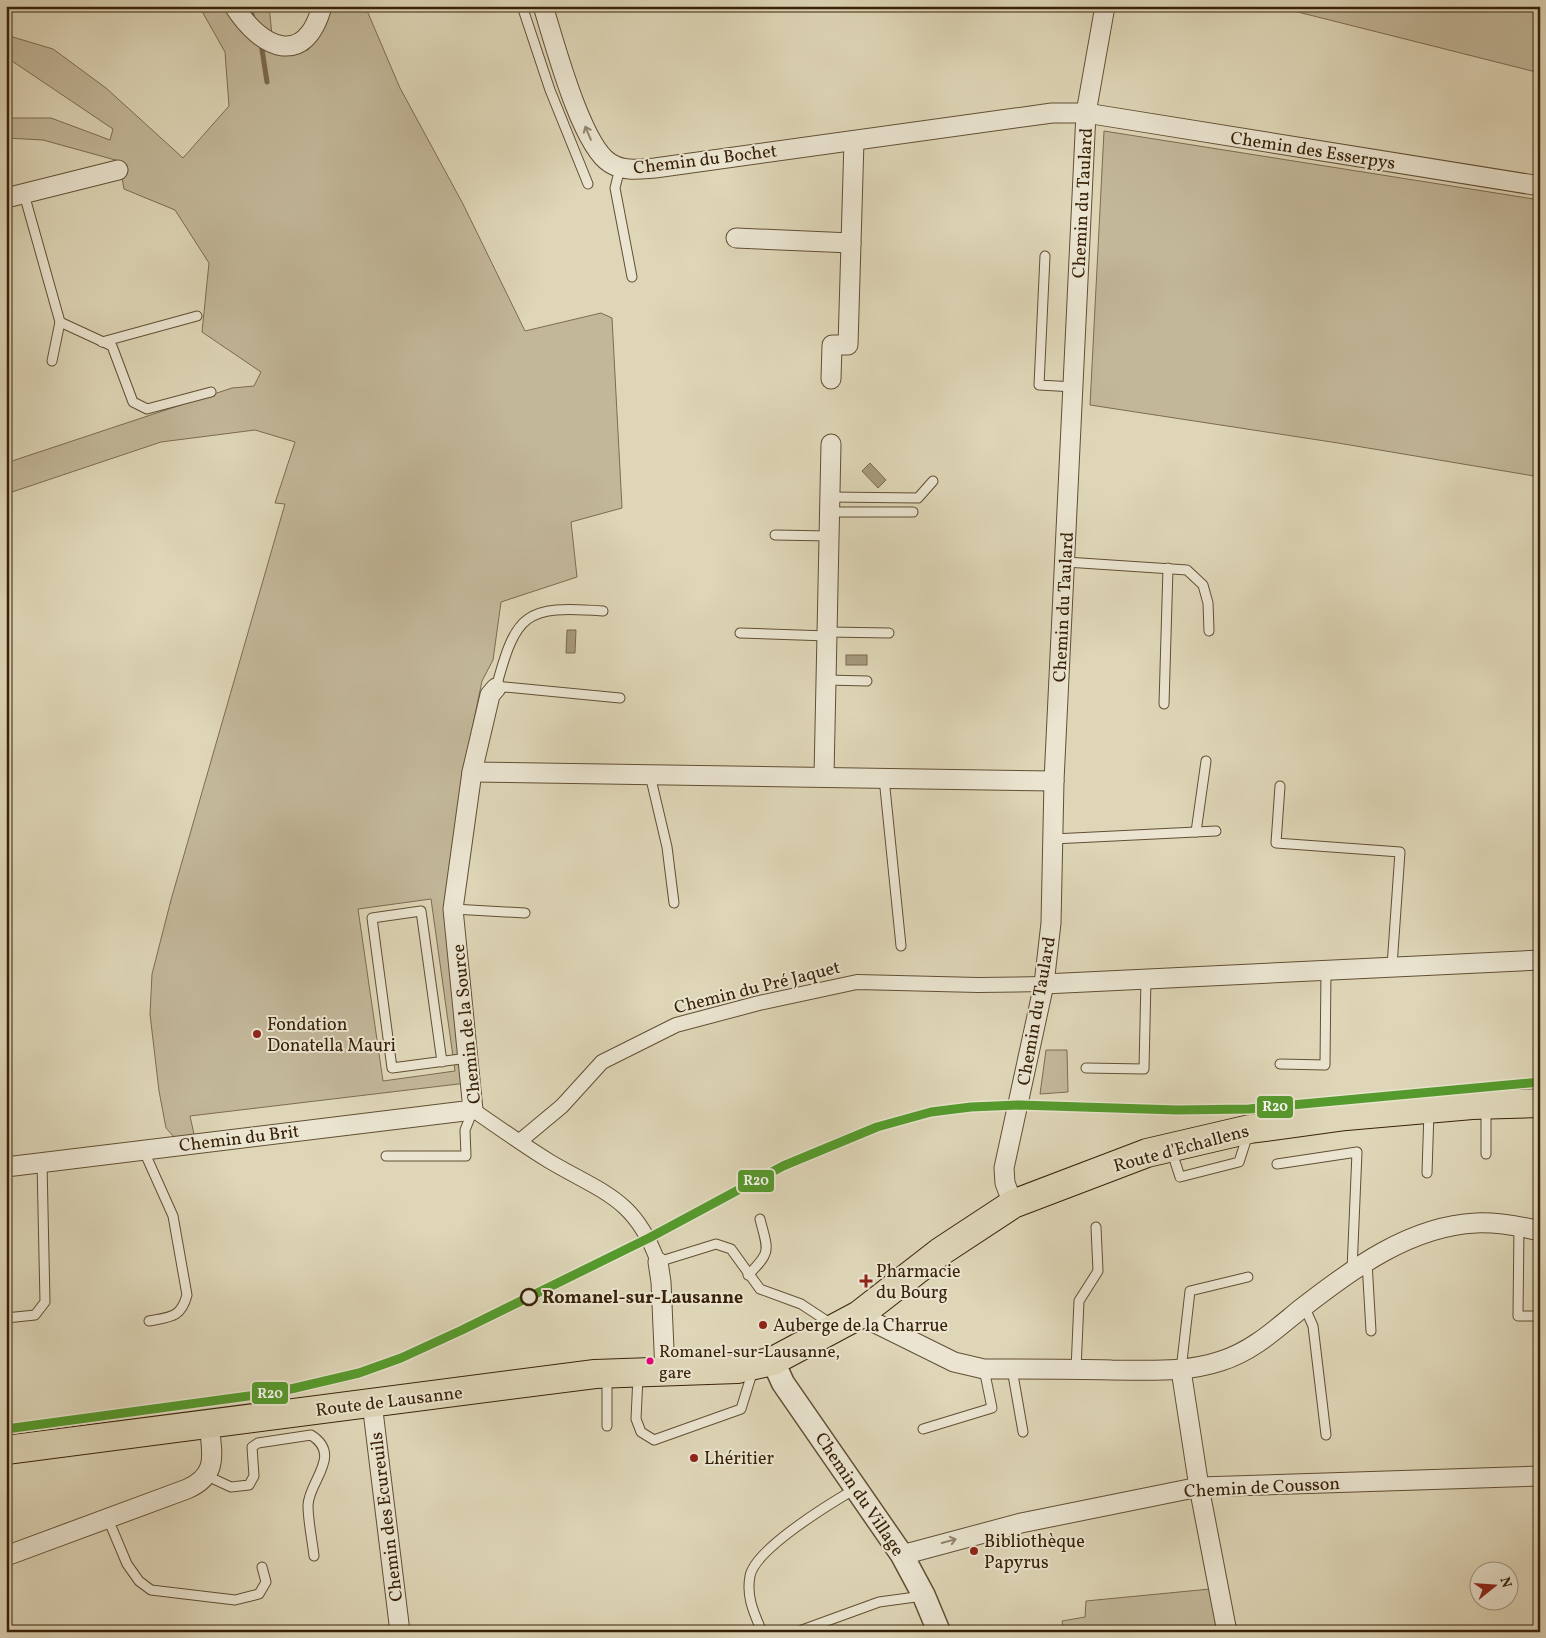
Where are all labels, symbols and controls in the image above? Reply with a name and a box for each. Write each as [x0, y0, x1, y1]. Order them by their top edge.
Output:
one-way arrow [582, 126, 592, 141]
street label: Chemin des Esserpys [1229, 126, 1397, 177]
street label: Chemin du Taulard [1067, 127, 1100, 279]
street label: Chemin du Bochet [632, 139, 778, 182]
street label: Chemin du Taulard [1048, 531, 1081, 683]
street label: Chemin du Taulard [1012, 935, 1063, 1088]
street label: Chemin de la Source [447, 943, 488, 1105]
street label: Chemin du Pré Jaquet [672, 956, 843, 1021]
place label: Fondation Donatella Mauri [267, 1013, 396, 1059]
marker: Fondation Donatella Mauri [251, 1028, 263, 1040]
line badge: R20 [1256, 1095, 1294, 1119]
text: R20 [1262, 1098, 1288, 1117]
street label: Route d'Echallens [1111, 1119, 1252, 1180]
street label: Chemin du Brit [178, 1120, 301, 1159]
line badge: R20 [737, 1169, 775, 1193]
text: R20 [743, 1172, 769, 1191]
place label: Pharmacie du Bourg [876, 1260, 961, 1306]
marker: Pharmacie du Bourg [860, 1275, 872, 1287]
place label: Romanel-sur-Lausanne [542, 1286, 743, 1311]
marker: Romanel-sur-Lausanne [520, 1288, 538, 1306]
place label: Auberge de la Charrue [773, 1314, 948, 1339]
marker: Auberge de la Charrue [757, 1319, 769, 1331]
place label: Romanel-sur-Lausanne, gare [659, 1341, 840, 1385]
marker: Romanel-sur-Lausanne, gare [645, 1356, 655, 1366]
line badge: R20 [251, 1381, 289, 1405]
street label: Route de Lausanne [314, 1381, 464, 1424]
text: R20 [257, 1385, 283, 1404]
street label: Chemin du Village [808, 1428, 909, 1562]
street label: Chemin des Ecureuils [365, 1431, 410, 1603]
place label: Lhéritier [704, 1447, 775, 1472]
marker: Lhéritier [688, 1452, 700, 1464]
street label: Chemin de Cousson [1183, 1472, 1341, 1505]
place label: Bibliothèque Papyrus [984, 1530, 1085, 1576]
one-way arrow [940, 1536, 956, 1546]
marker: Bibliothèque Papyrus [968, 1545, 980, 1557]
north arrow [1468, 1560, 1518, 1610]
text: N [1494, 1575, 1516, 1590]

